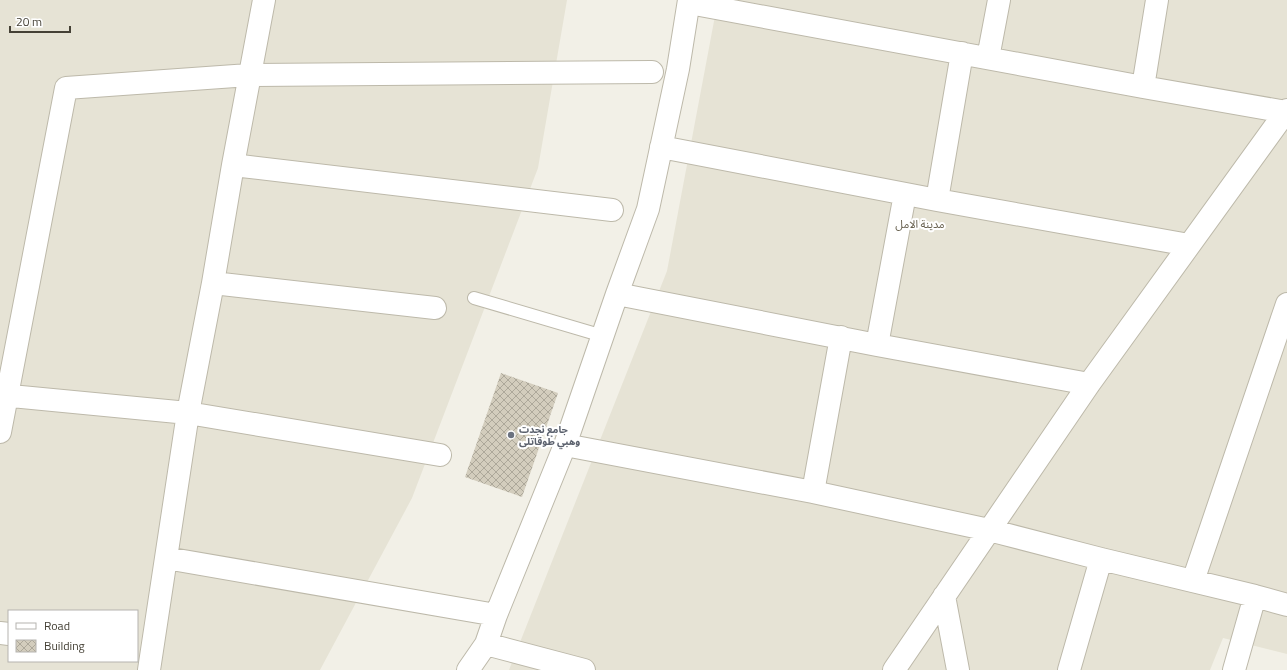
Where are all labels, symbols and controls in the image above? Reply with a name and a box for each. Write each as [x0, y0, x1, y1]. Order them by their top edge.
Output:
scale bar [10, 8, 70, 34]
text: 20 m [16, 12, 42, 31]
district label: مدينة الامل [895, 216, 945, 232]
place label: جامع نجدت وهبي طوقاتلى [519, 422, 580, 450]
marker: جامع نجدت وهبي طوقاتلى [506, 430, 516, 440]
legend [8, 610, 138, 662]
text: Road [44, 616, 70, 635]
text: Building [44, 636, 85, 655]

